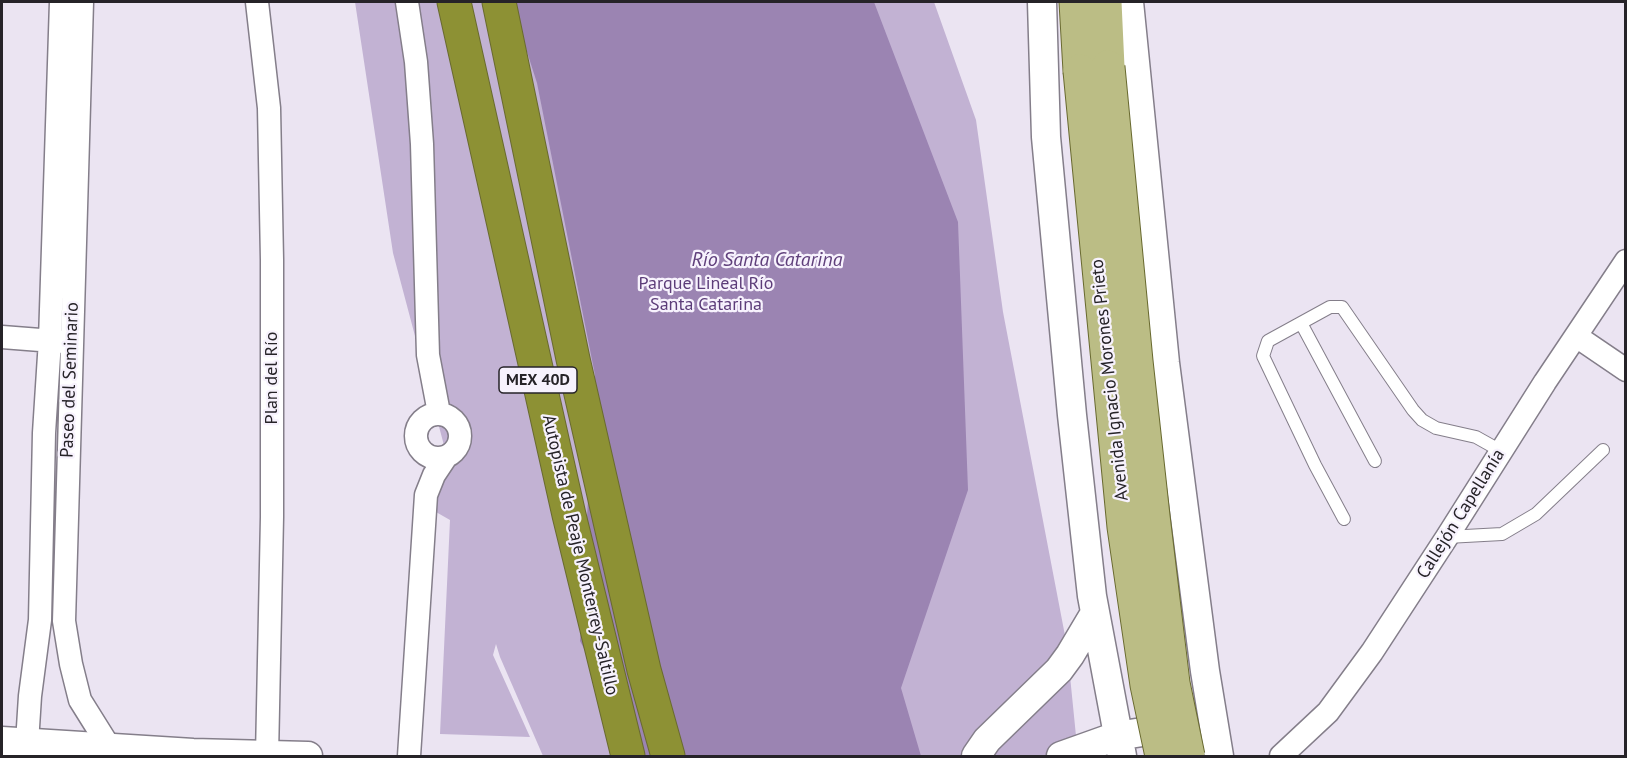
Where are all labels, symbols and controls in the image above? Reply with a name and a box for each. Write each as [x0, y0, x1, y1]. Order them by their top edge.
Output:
water label: Río Santa Catarina [692, 248, 842, 272]
street label: Avenida Ignacio Morones Prieto [1087, 258, 1133, 502]
park label: Parque Lineal Río Santa Catarina [639, 273, 773, 316]
street label: Paseo del Seminario [56, 302, 84, 458]
street label: Plan del Río [261, 332, 283, 424]
road number: MEX 40D [499, 367, 577, 393]
street label: Autopista de Peaje Monterrey-Saltillo [537, 413, 623, 697]
street label: Callejón Capellanía [1412, 445, 1510, 583]

